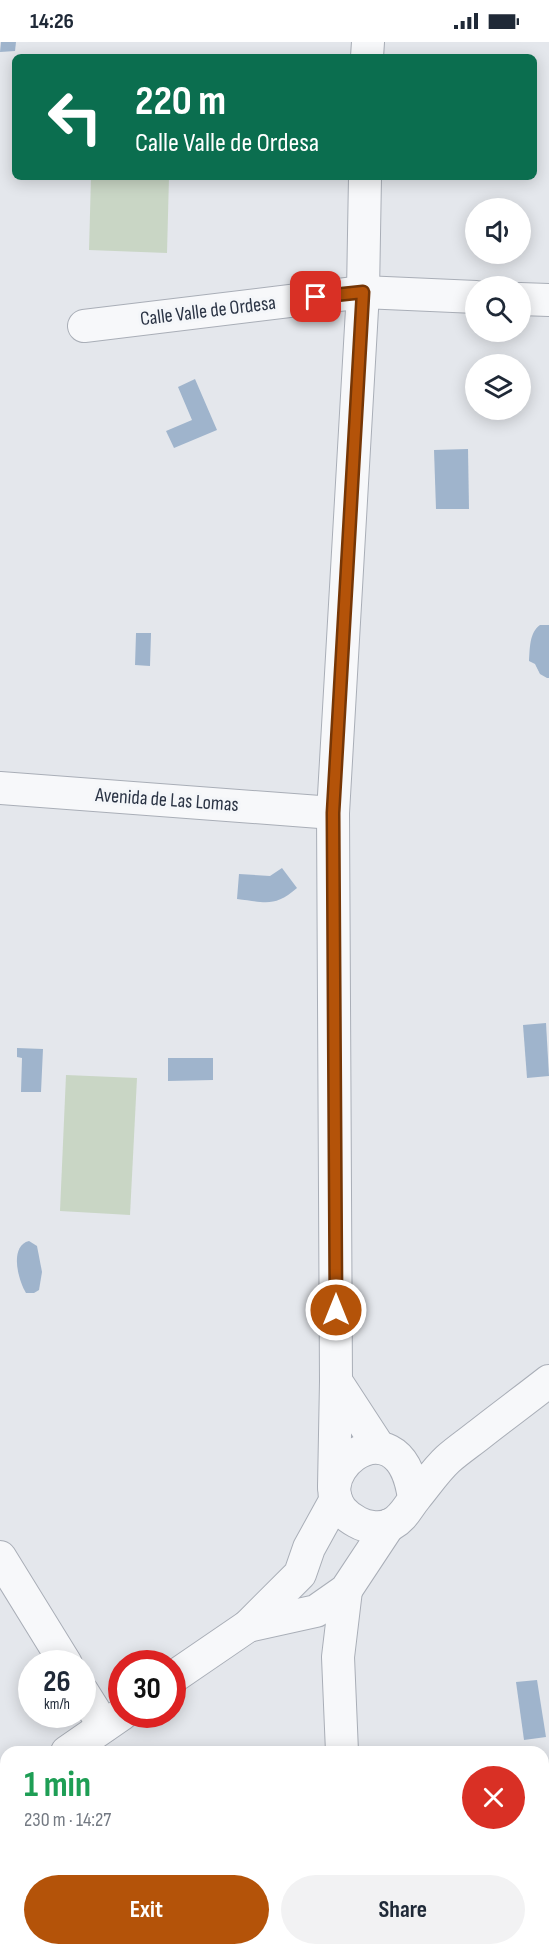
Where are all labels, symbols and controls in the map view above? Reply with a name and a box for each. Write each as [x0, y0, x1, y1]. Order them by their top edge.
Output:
text: 14:26 [30, 8, 74, 35]
text: 220 m [135, 76, 226, 127]
icon: left [36, 78, 114, 156]
text: Calle Valle de Ordesa [135, 127, 319, 159]
map controls [465, 198, 531, 420]
button: sound [465, 198, 531, 264]
pin [290, 271, 341, 322]
button: search [465, 276, 531, 342]
icon: arrive [299, 280, 332, 313]
street label: Calle Valle de Ordesa [139, 291, 277, 331]
button: layers [465, 354, 531, 420]
street label: Avenida de Las Lomas [94, 783, 239, 817]
position arrow [304, 1278, 368, 1342]
speed limit sign: 30 [108, 1650, 186, 1728]
text: 26 [43, 1664, 71, 1700]
text: km/h [44, 1695, 70, 1714]
text: 1 min [24, 1764, 91, 1807]
button: close [462, 1766, 525, 1829]
text: 230 m · 14:27 [24, 1808, 111, 1832]
button: Exit [24, 1875, 269, 1944]
button: Share [281, 1875, 525, 1944]

